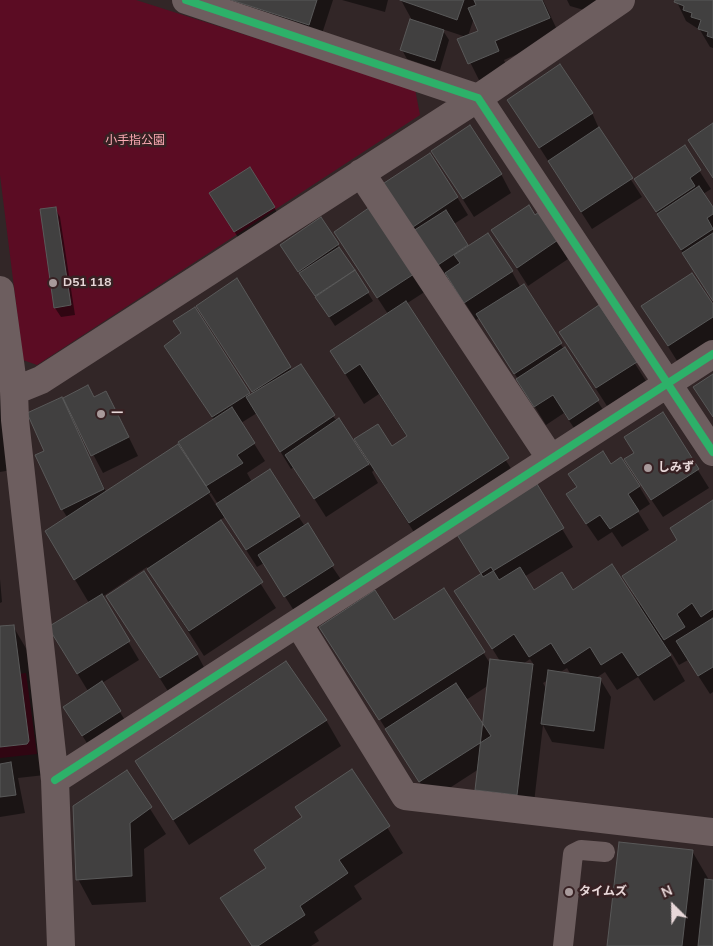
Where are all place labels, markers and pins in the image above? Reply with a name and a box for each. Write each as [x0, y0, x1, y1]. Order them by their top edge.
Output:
place label: D51 118 [63, 276, 111, 290]
marker: D51 118 [47, 277, 59, 289]
place label: 一 [111, 407, 123, 421]
marker: 一 [95, 408, 107, 420]
place label: しみず [658, 461, 694, 475]
marker: しみず [642, 462, 654, 474]
place label: タイムズ [579, 885, 627, 899]
marker: タイムズ [563, 886, 575, 898]

